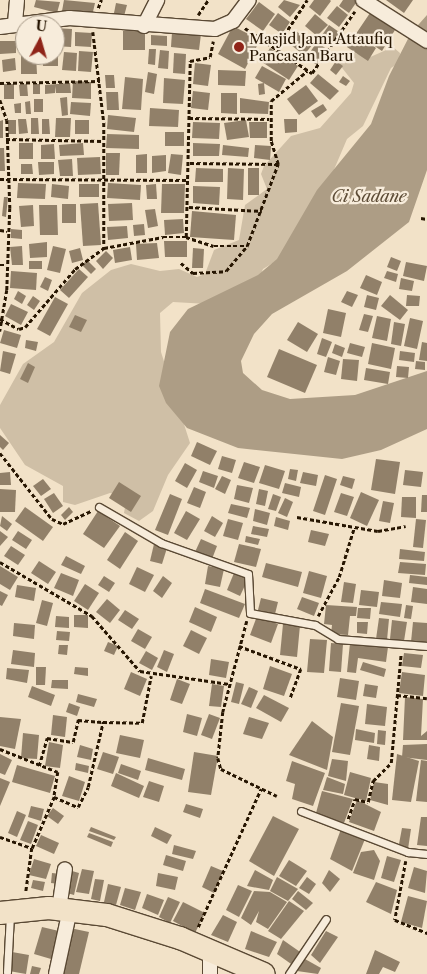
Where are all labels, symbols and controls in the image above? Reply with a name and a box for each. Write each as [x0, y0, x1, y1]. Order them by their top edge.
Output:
north arrow [15, 15, 65, 65]
text: U [35, 17, 48, 36]
place label: Masjid Jami Attaufiq Pancasan Baru [249, 29, 393, 64]
marker: Masjid Jami Attaufiq Pancasan Baru [233, 41, 245, 53]
water label: Ci Sadane [332, 186, 406, 206]

